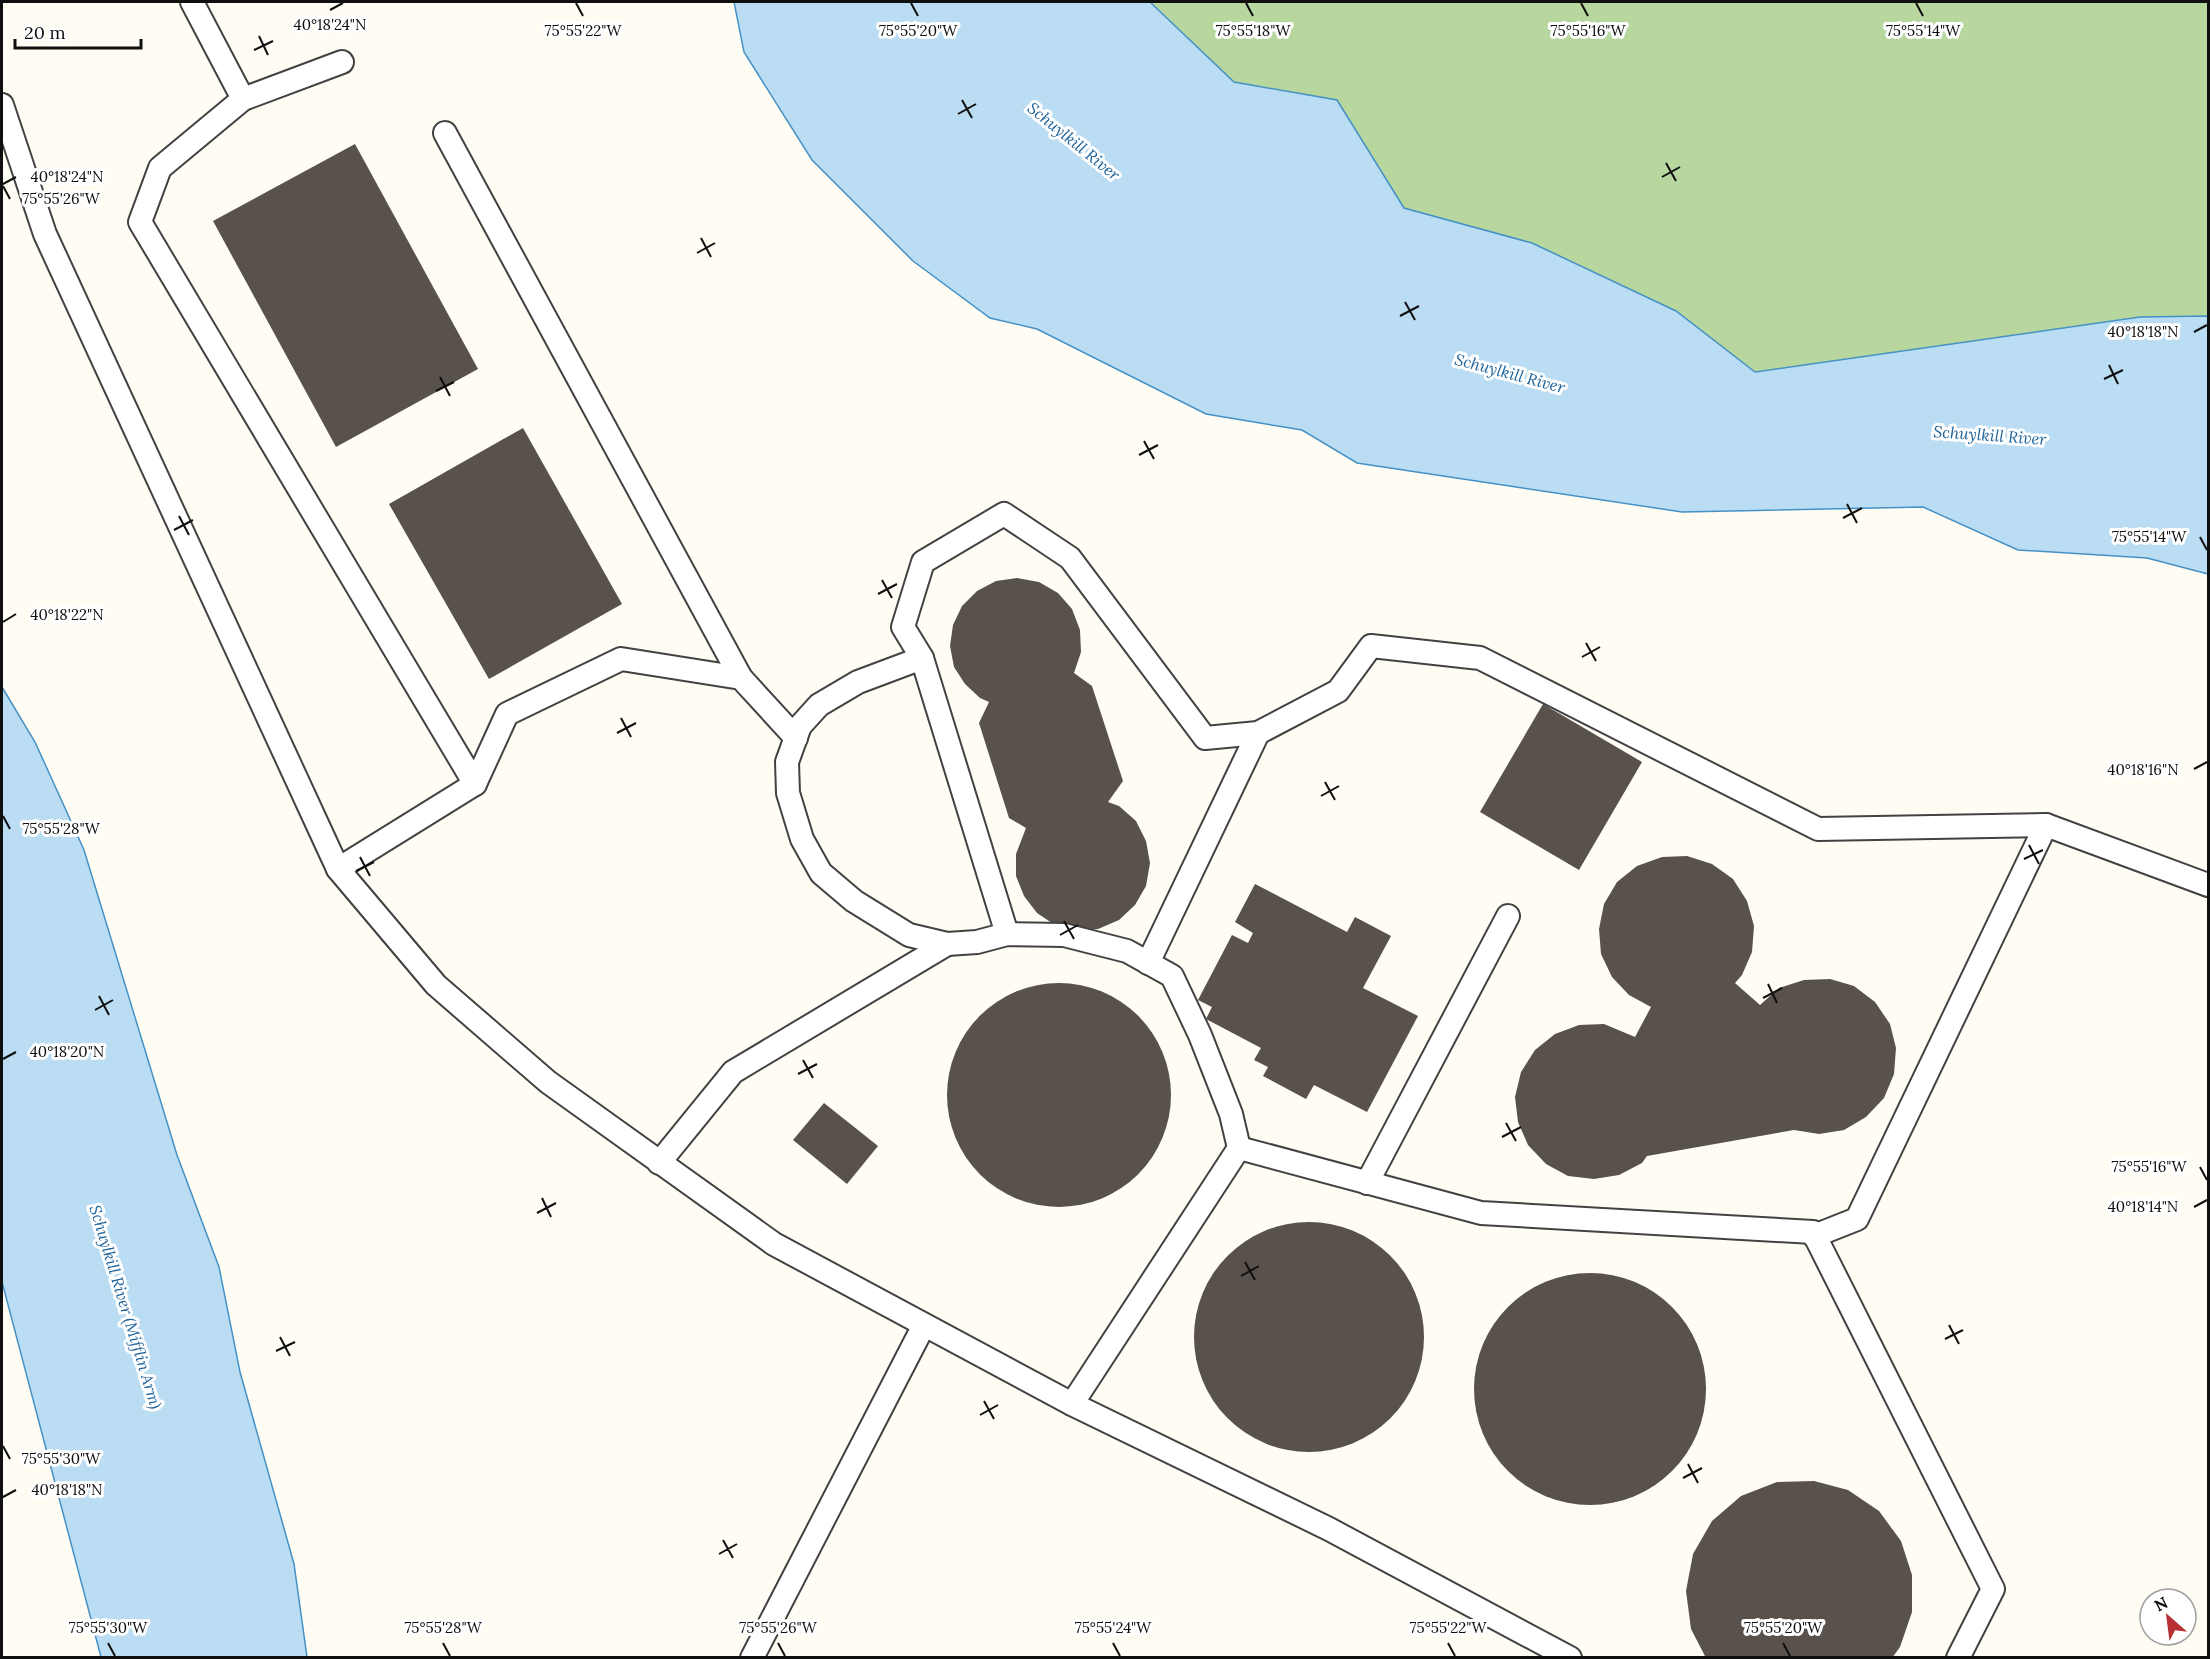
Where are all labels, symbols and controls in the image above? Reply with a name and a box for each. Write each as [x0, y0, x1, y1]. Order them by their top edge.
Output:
scale bar [15, 12, 141, 50]
text: 40°18'24"N [294, 15, 366, 34]
text: 20 m [24, 21, 66, 44]
text: 75°55'22"W [545, 21, 622, 40]
text: 75°55'20"W [879, 21, 958, 40]
text: 75°55'18"W [1216, 21, 1291, 40]
text: 75°55'16"W [1551, 21, 1627, 40]
text: 75°55'14"W [1886, 21, 1961, 40]
water label: Schuylkill River [1024, 98, 1125, 185]
text: 40°18'24"N [31, 167, 103, 186]
text: 75°55'26"W [22, 189, 101, 208]
text: 40°18'18"N [2107, 322, 2179, 341]
water label: Schuylkill River [1453, 349, 1568, 398]
water label: Schuylkill River [1933, 421, 2048, 449]
text: 75°55'14"W [2112, 527, 2187, 546]
text: 40°18'22"N [30, 605, 104, 624]
text: 40°18'16"N [2107, 760, 2179, 779]
text: 75°55'28"W [22, 819, 101, 838]
text: 40°18'20"N [30, 1042, 104, 1061]
text: 75°55'16"W [2112, 1157, 2188, 1176]
text: 40°18'14"N [2108, 1197, 2178, 1216]
water label: Schuylkill River (Mifflin Arm) [84, 1203, 167, 1412]
text: 75°55'30"W [22, 1449, 101, 1468]
text: 40°18'18"N [31, 1480, 103, 1499]
north arrow [2138, 1587, 2198, 1647]
text: N [2151, 1592, 2171, 1615]
text: 75°55'30"W [69, 1618, 148, 1637]
text: 75°55'28"W [404, 1618, 483, 1637]
text: 75°55'26"W [739, 1618, 818, 1637]
text: 75°55'24"W [1075, 1618, 1152, 1637]
text: 75°55'22"W [1410, 1618, 1487, 1637]
text: 75°55'20"W [1744, 1618, 1823, 1637]

